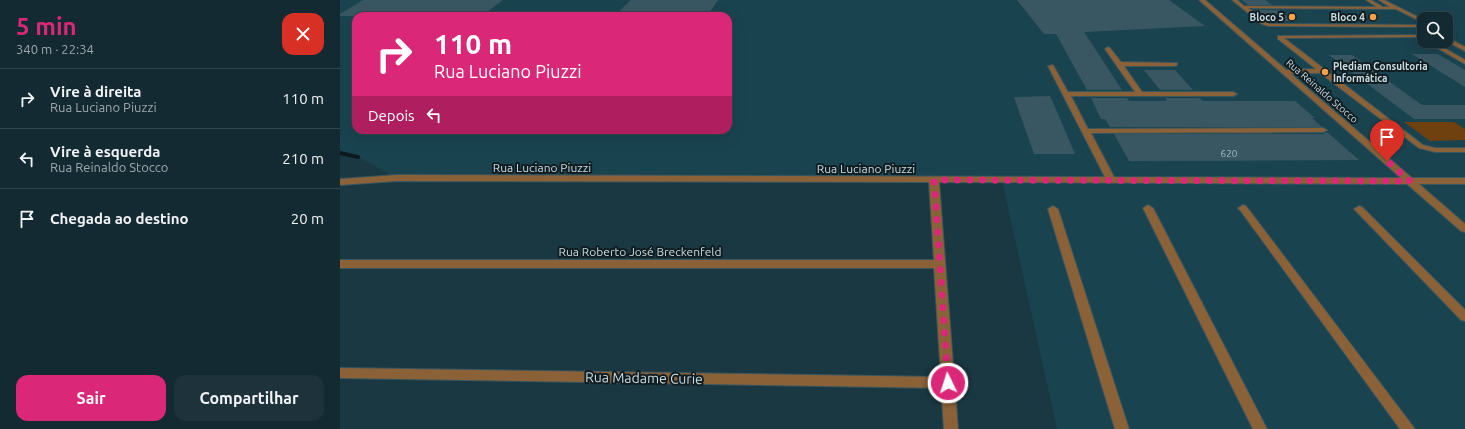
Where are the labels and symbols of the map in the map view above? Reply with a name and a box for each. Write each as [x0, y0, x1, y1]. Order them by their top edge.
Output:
place label: Bloco 5 [1250, 12, 1284, 23]
marker: Bloco 5 [1287, 12, 1297, 22]
place label: Bloco 4 [1331, 12, 1365, 23]
marker: Bloco 4 [1368, 12, 1378, 22]
street label: Rua Reinaldo Stocco [1284, 57, 1360, 125]
place label: Plediam Consultoria Informática [1333, 61, 1428, 84]
marker: Plediam Consultoria Informática [1320, 67, 1330, 77]
pin [1370, 120, 1404, 161]
house number: 620 [1221, 148, 1238, 159]
street label: Rua Luciano Piuzzi [493, 161, 591, 174]
street label: Rua Luciano Piuzzi [817, 162, 915, 175]
street label: Rua Roberto José Breckenfeld [559, 245, 721, 258]
position arrow [927, 362, 969, 404]
street label: Rua Madame Curie [585, 369, 703, 387]

